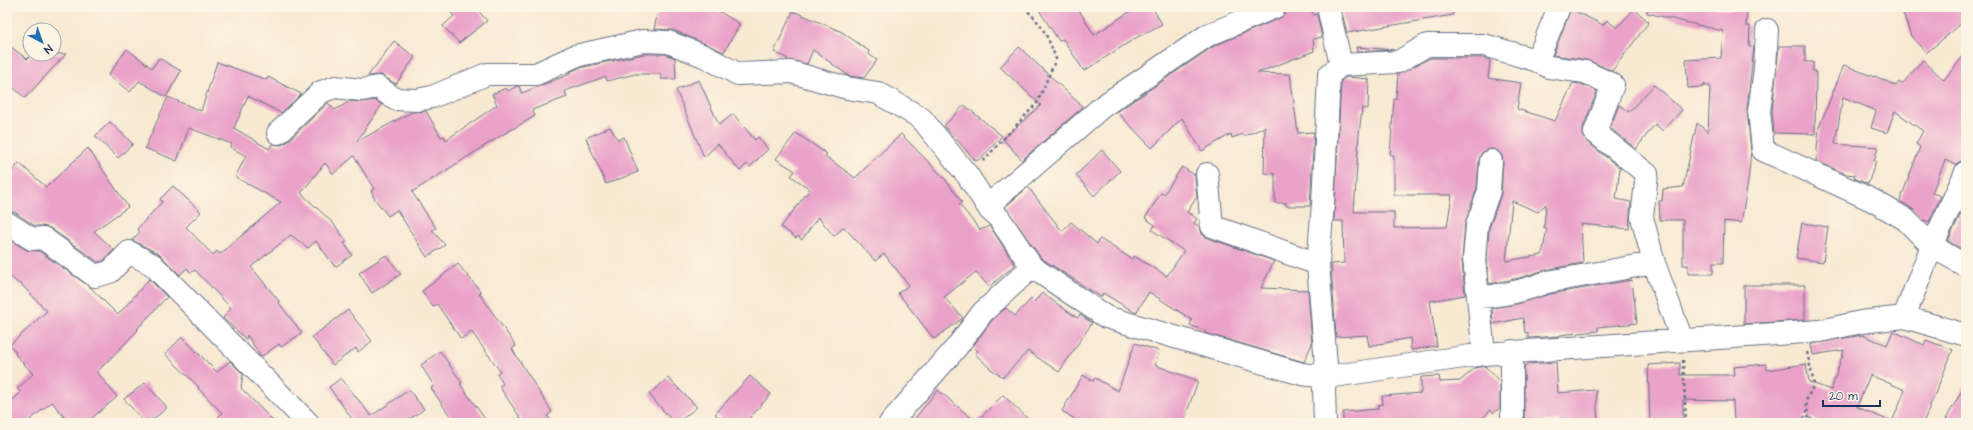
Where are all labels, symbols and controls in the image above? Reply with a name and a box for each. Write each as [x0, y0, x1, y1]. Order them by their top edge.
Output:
north arrow [22, 22, 62, 62]
text: N [41, 41, 56, 57]
scale bar [1823, 382, 1880, 408]
text: 20 m [1829, 388, 1858, 405]

